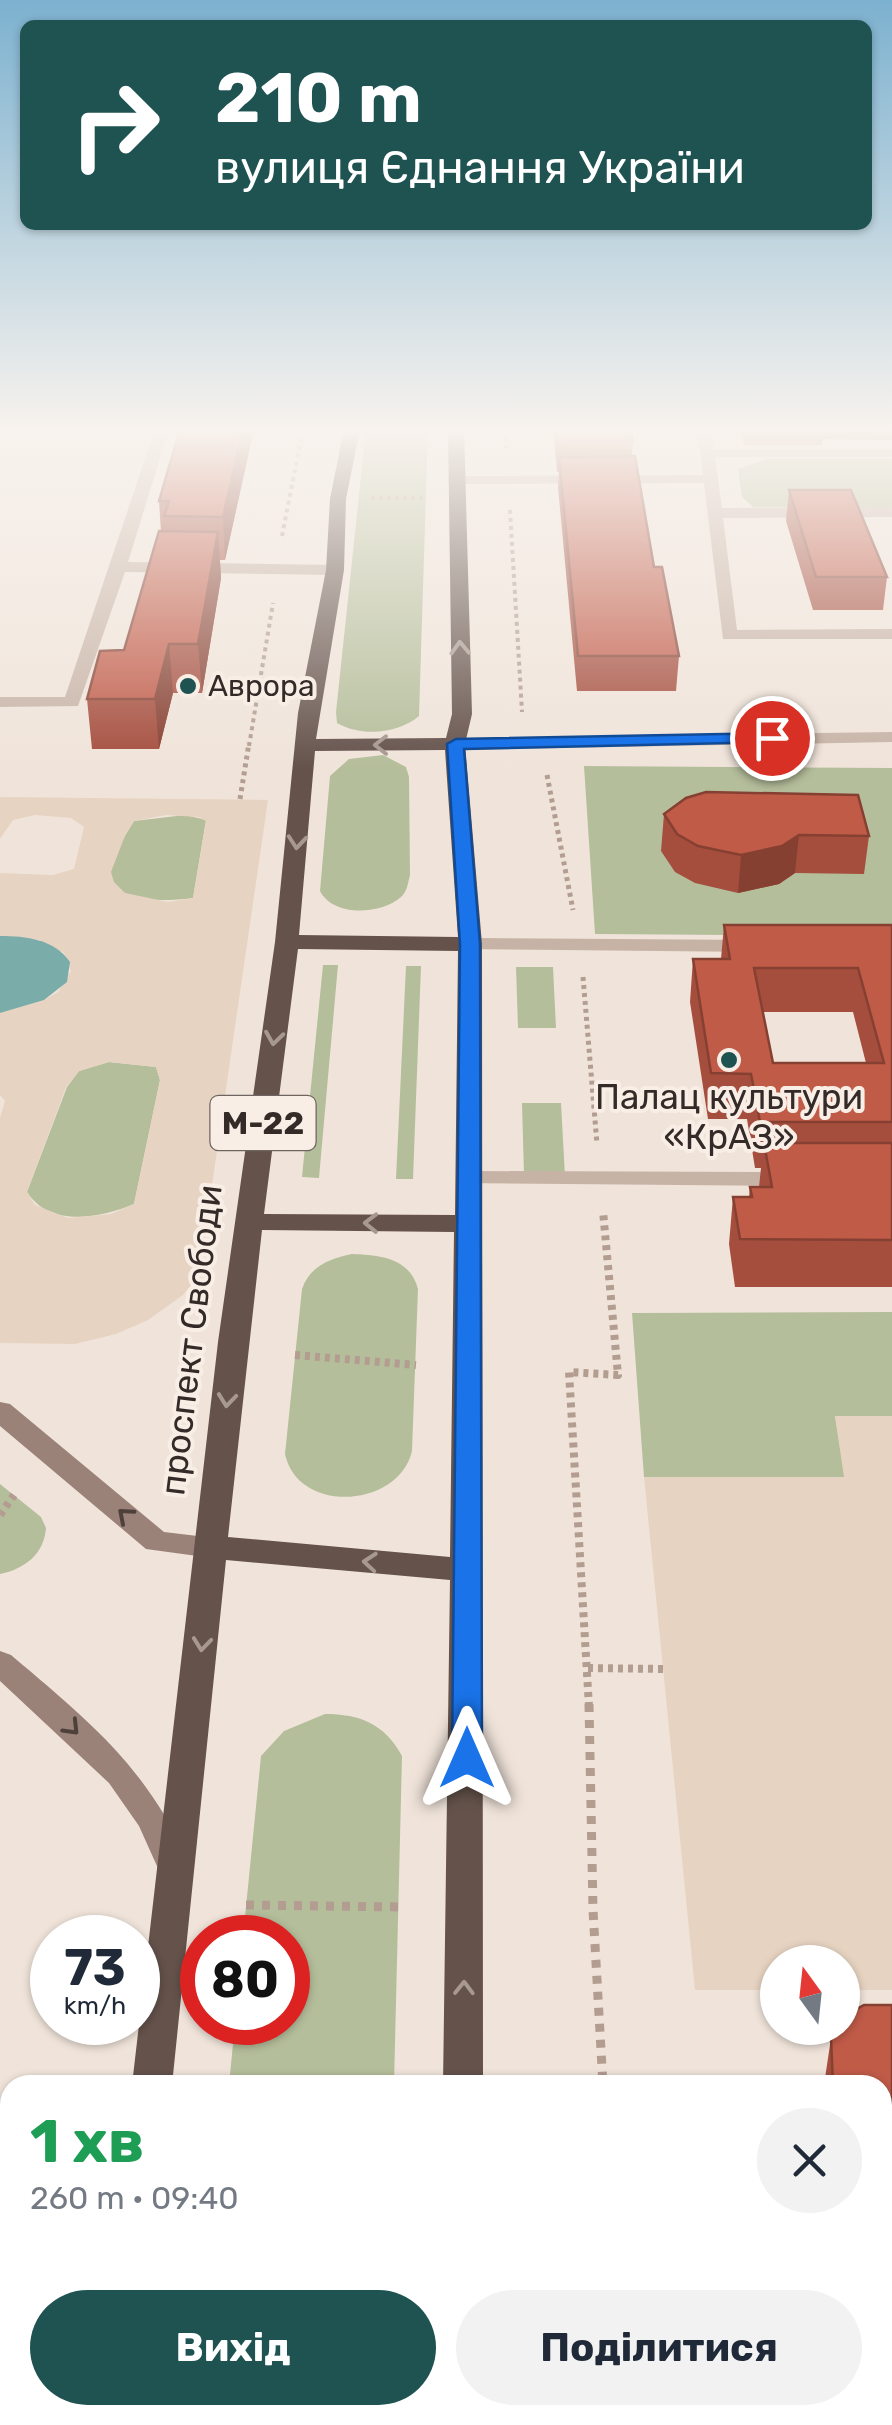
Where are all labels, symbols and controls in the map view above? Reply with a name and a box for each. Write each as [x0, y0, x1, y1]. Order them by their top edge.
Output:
text: 210 m [215, 57, 422, 140]
icon: right [50, 60, 180, 190]
text: вулиця Єднання України [215, 141, 745, 194]
one-way arrow [450, 639, 471, 655]
place label: Аврора [208, 668, 314, 704]
marker: Аврора [177, 675, 199, 697]
pin [730, 696, 815, 781]
icon: arrive [745, 711, 800, 766]
one-way arrow [372, 734, 388, 756]
one-way arrow [286, 835, 308, 851]
one-way arrow [265, 1030, 286, 1047]
marker: Палац культури «КрАЗ» [718, 1049, 740, 1071]
place label: Палац культури «КрАЗ» [595, 1076, 863, 1158]
road number: М-22 [210, 1096, 316, 1150]
street label: проспект Свободи [151, 1182, 231, 1498]
one-way arrow [362, 1213, 378, 1234]
one-way arrow [217, 1393, 238, 1409]
one-way arrow [118, 1509, 136, 1527]
one-way arrow [362, 1551, 378, 1573]
one-way arrow [191, 1636, 213, 1652]
position arrow [415, 1706, 519, 1810]
one-way arrow [61, 1716, 79, 1734]
speed limit sign: 80 [180, 1915, 310, 2045]
text: 73 [64, 1938, 126, 1998]
north arrow [760, 1945, 860, 2045]
map controls [760, 1945, 860, 2045]
one-way arrow [453, 1979, 475, 1994]
text: km/h [64, 1991, 126, 2020]
text: 1 хв [30, 2106, 144, 2177]
button: close [757, 2108, 862, 2213]
text: 260 m · 09:40 [30, 2179, 239, 2217]
button: Вихід [30, 2290, 436, 2405]
button: Поділитися [456, 2290, 862, 2405]

